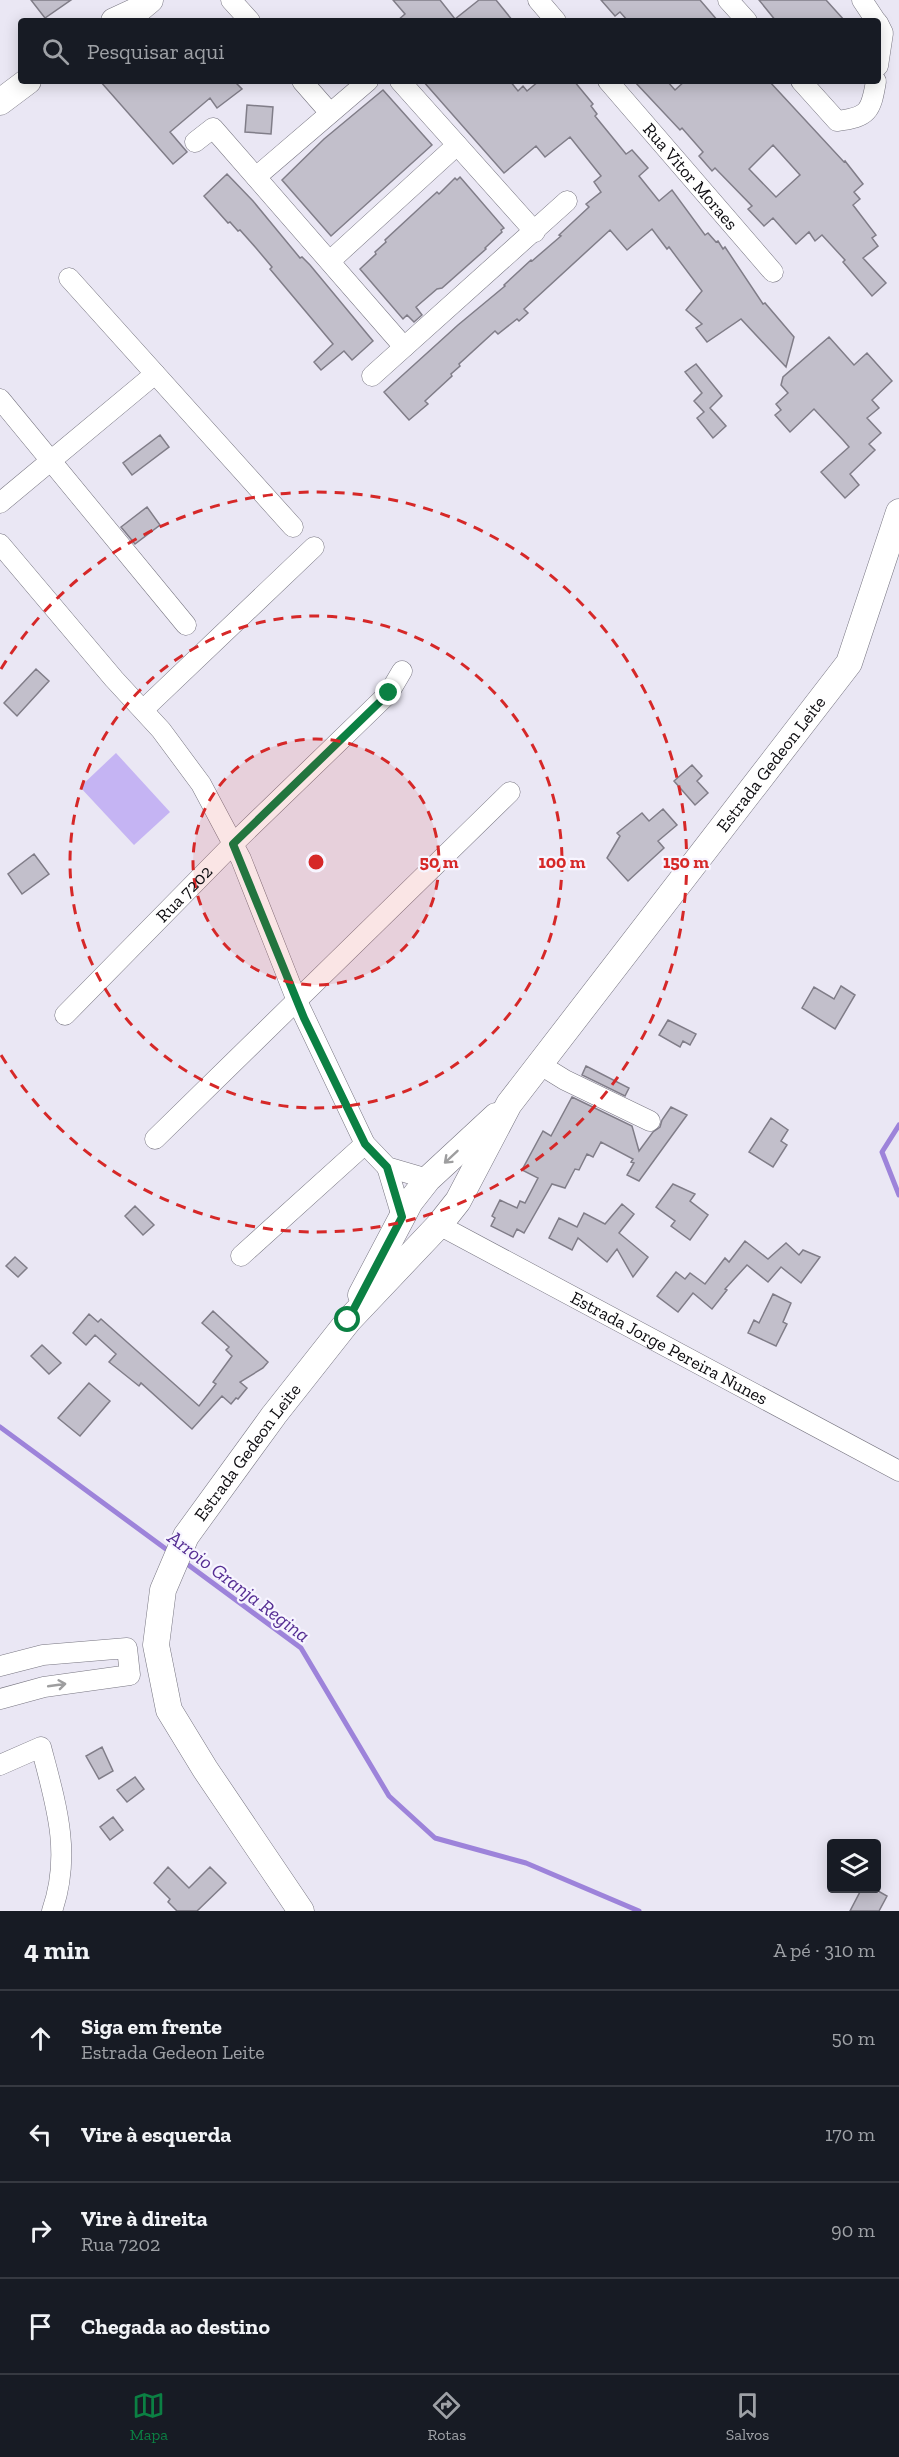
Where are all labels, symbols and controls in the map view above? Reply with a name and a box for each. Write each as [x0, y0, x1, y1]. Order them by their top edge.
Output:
search box [18, 18, 881, 84]
icon: search [39, 35, 72, 68]
text: Pesquisar aqui [87, 38, 224, 65]
street label: Rua Vitor Moraes [638, 118, 743, 234]
route end [375, 679, 401, 705]
street label: Estrada Gedeon Leite [712, 692, 830, 836]
text: 50 m [420, 851, 459, 873]
text: 100 m [538, 851, 586, 873]
text: 150 m [663, 851, 709, 873]
centre of rings [306, 852, 326, 872]
street label: Rua 7202 [151, 861, 217, 927]
one-way arrow [443, 1150, 458, 1164]
street label: Estrada Jorge Pereira Nunes [567, 1286, 772, 1410]
route start [334, 1306, 360, 1332]
street label: Estrada Gedeon Leite [190, 1379, 306, 1525]
water label: Arroio Granja Regina [162, 1524, 315, 1647]
one-way arrow [46, 1679, 66, 1690]
map controls [827, 1839, 881, 1893]
button: layers [827, 1839, 881, 1893]
text: 4 min [24, 1934, 90, 1966]
text: A pé · 310 m [774, 1938, 875, 1962]
text: Siga em frente [81, 2013, 222, 2040]
icon: ahead [24, 2022, 57, 2055]
text: 50 m [831, 2026, 875, 2050]
text: Estrada Gedeon Leite [81, 2040, 265, 2064]
icon: left [24, 2118, 57, 2151]
text: Vire à esquerda [81, 2121, 231, 2148]
text: 170 m [825, 2122, 875, 2146]
text: Vire à direita [81, 2205, 208, 2232]
icon: right [24, 2214, 57, 2247]
text: 90 m [831, 2218, 875, 2242]
text: Rua 7202 [81, 2232, 160, 2256]
icon: arrive [24, 2310, 57, 2343]
text: Chegada ao destino [81, 2313, 270, 2340]
tab: Mapa [130, 2389, 168, 2444]
tab: Rotas [428, 2389, 466, 2444]
tab: Salvos [726, 2389, 769, 2444]

